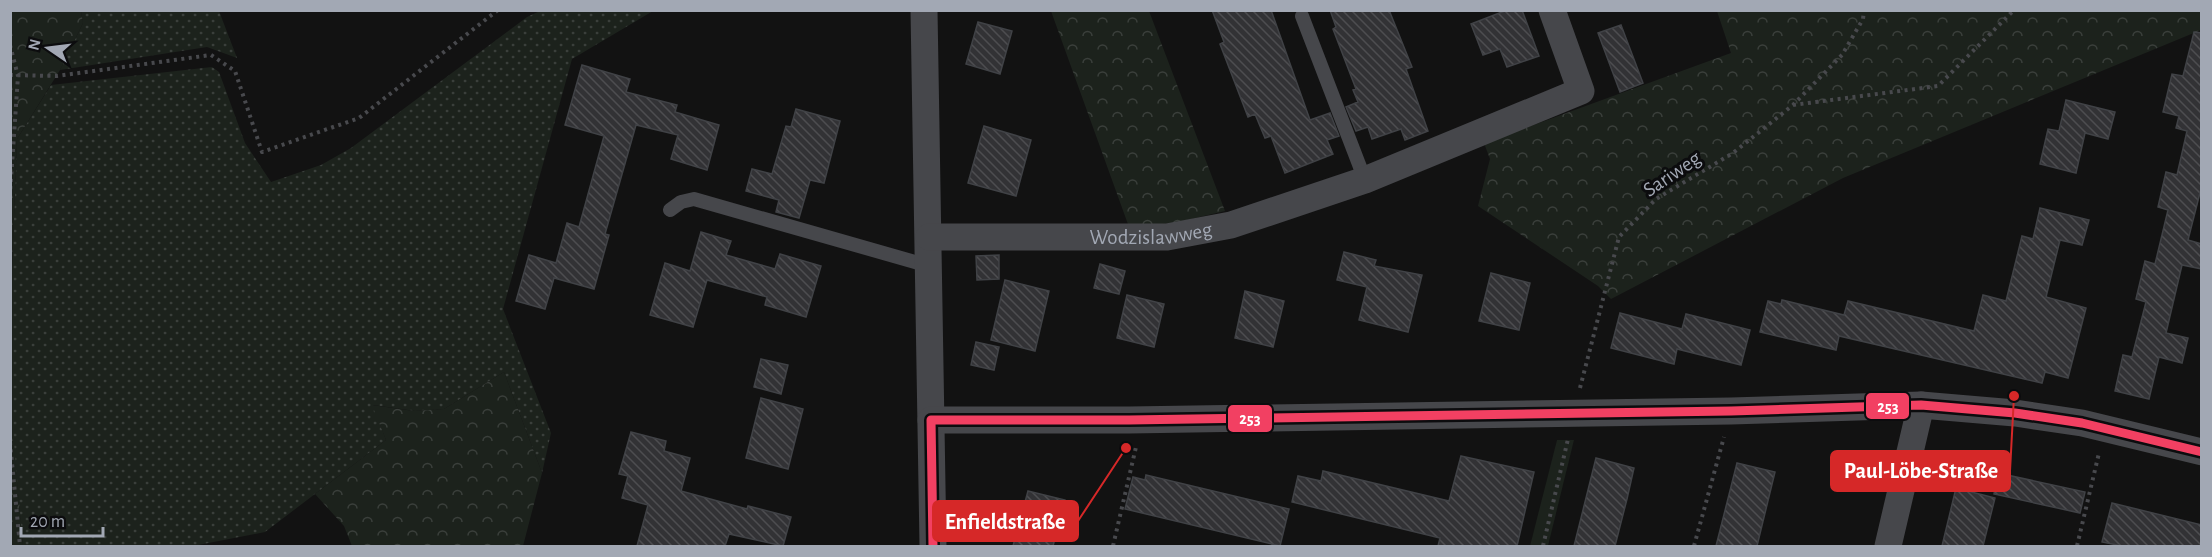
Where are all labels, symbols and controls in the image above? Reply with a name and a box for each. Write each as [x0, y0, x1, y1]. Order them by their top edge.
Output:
north arrow [18, 18, 78, 78]
text: N [25, 37, 44, 52]
street label: Sariweg [1639, 147, 1705, 201]
street label: Wodzislawweg [1090, 218, 1214, 248]
line badge: 253 [1865, 392, 1910, 420]
text: 253 [1877, 399, 1899, 415]
line badge: 253 [1227, 404, 1273, 433]
text: 253 [1239, 411, 1261, 427]
callout: Paul-Löbe-Straße [1831, 451, 2010, 491]
text: Paul-Löbe-Straße [1844, 460, 1998, 482]
scale bar [21, 500, 104, 538]
callout: Enfieldstraße [933, 501, 1078, 541]
text: Enfieldstraße [945, 511, 1065, 533]
text: 20 m [30, 513, 65, 531]

